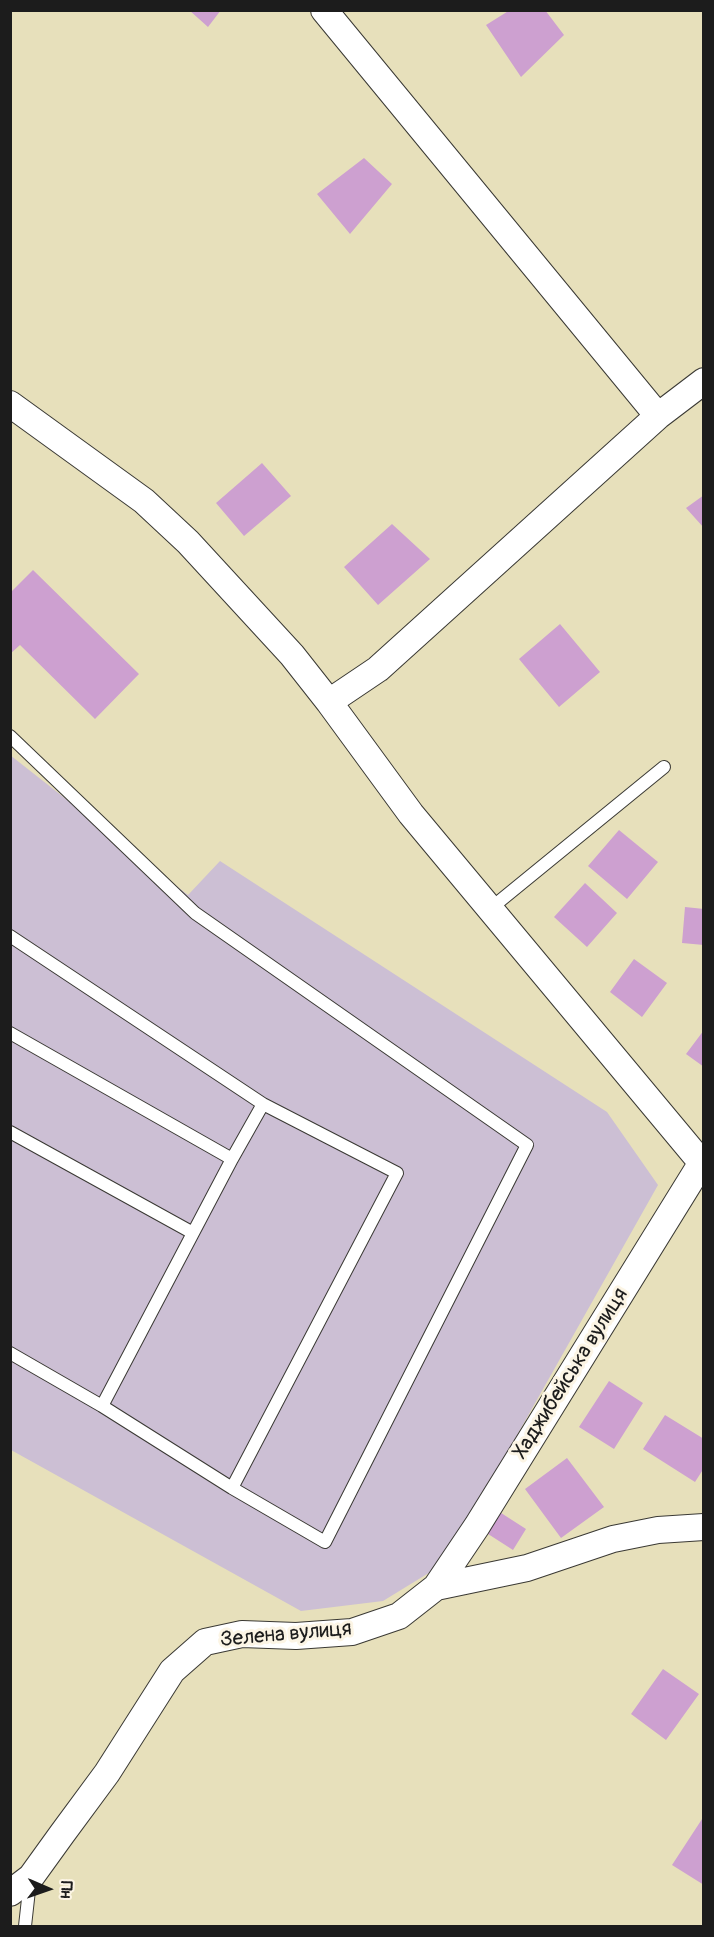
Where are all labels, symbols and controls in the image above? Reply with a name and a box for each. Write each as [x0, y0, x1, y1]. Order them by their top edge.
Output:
street label: Хаджибейська вулиця [508, 1284, 634, 1464]
street label: Зелена вулиця [219, 1617, 353, 1653]
north arrow [18, 1859, 78, 1919]
text: Пн [56, 1880, 76, 1899]

